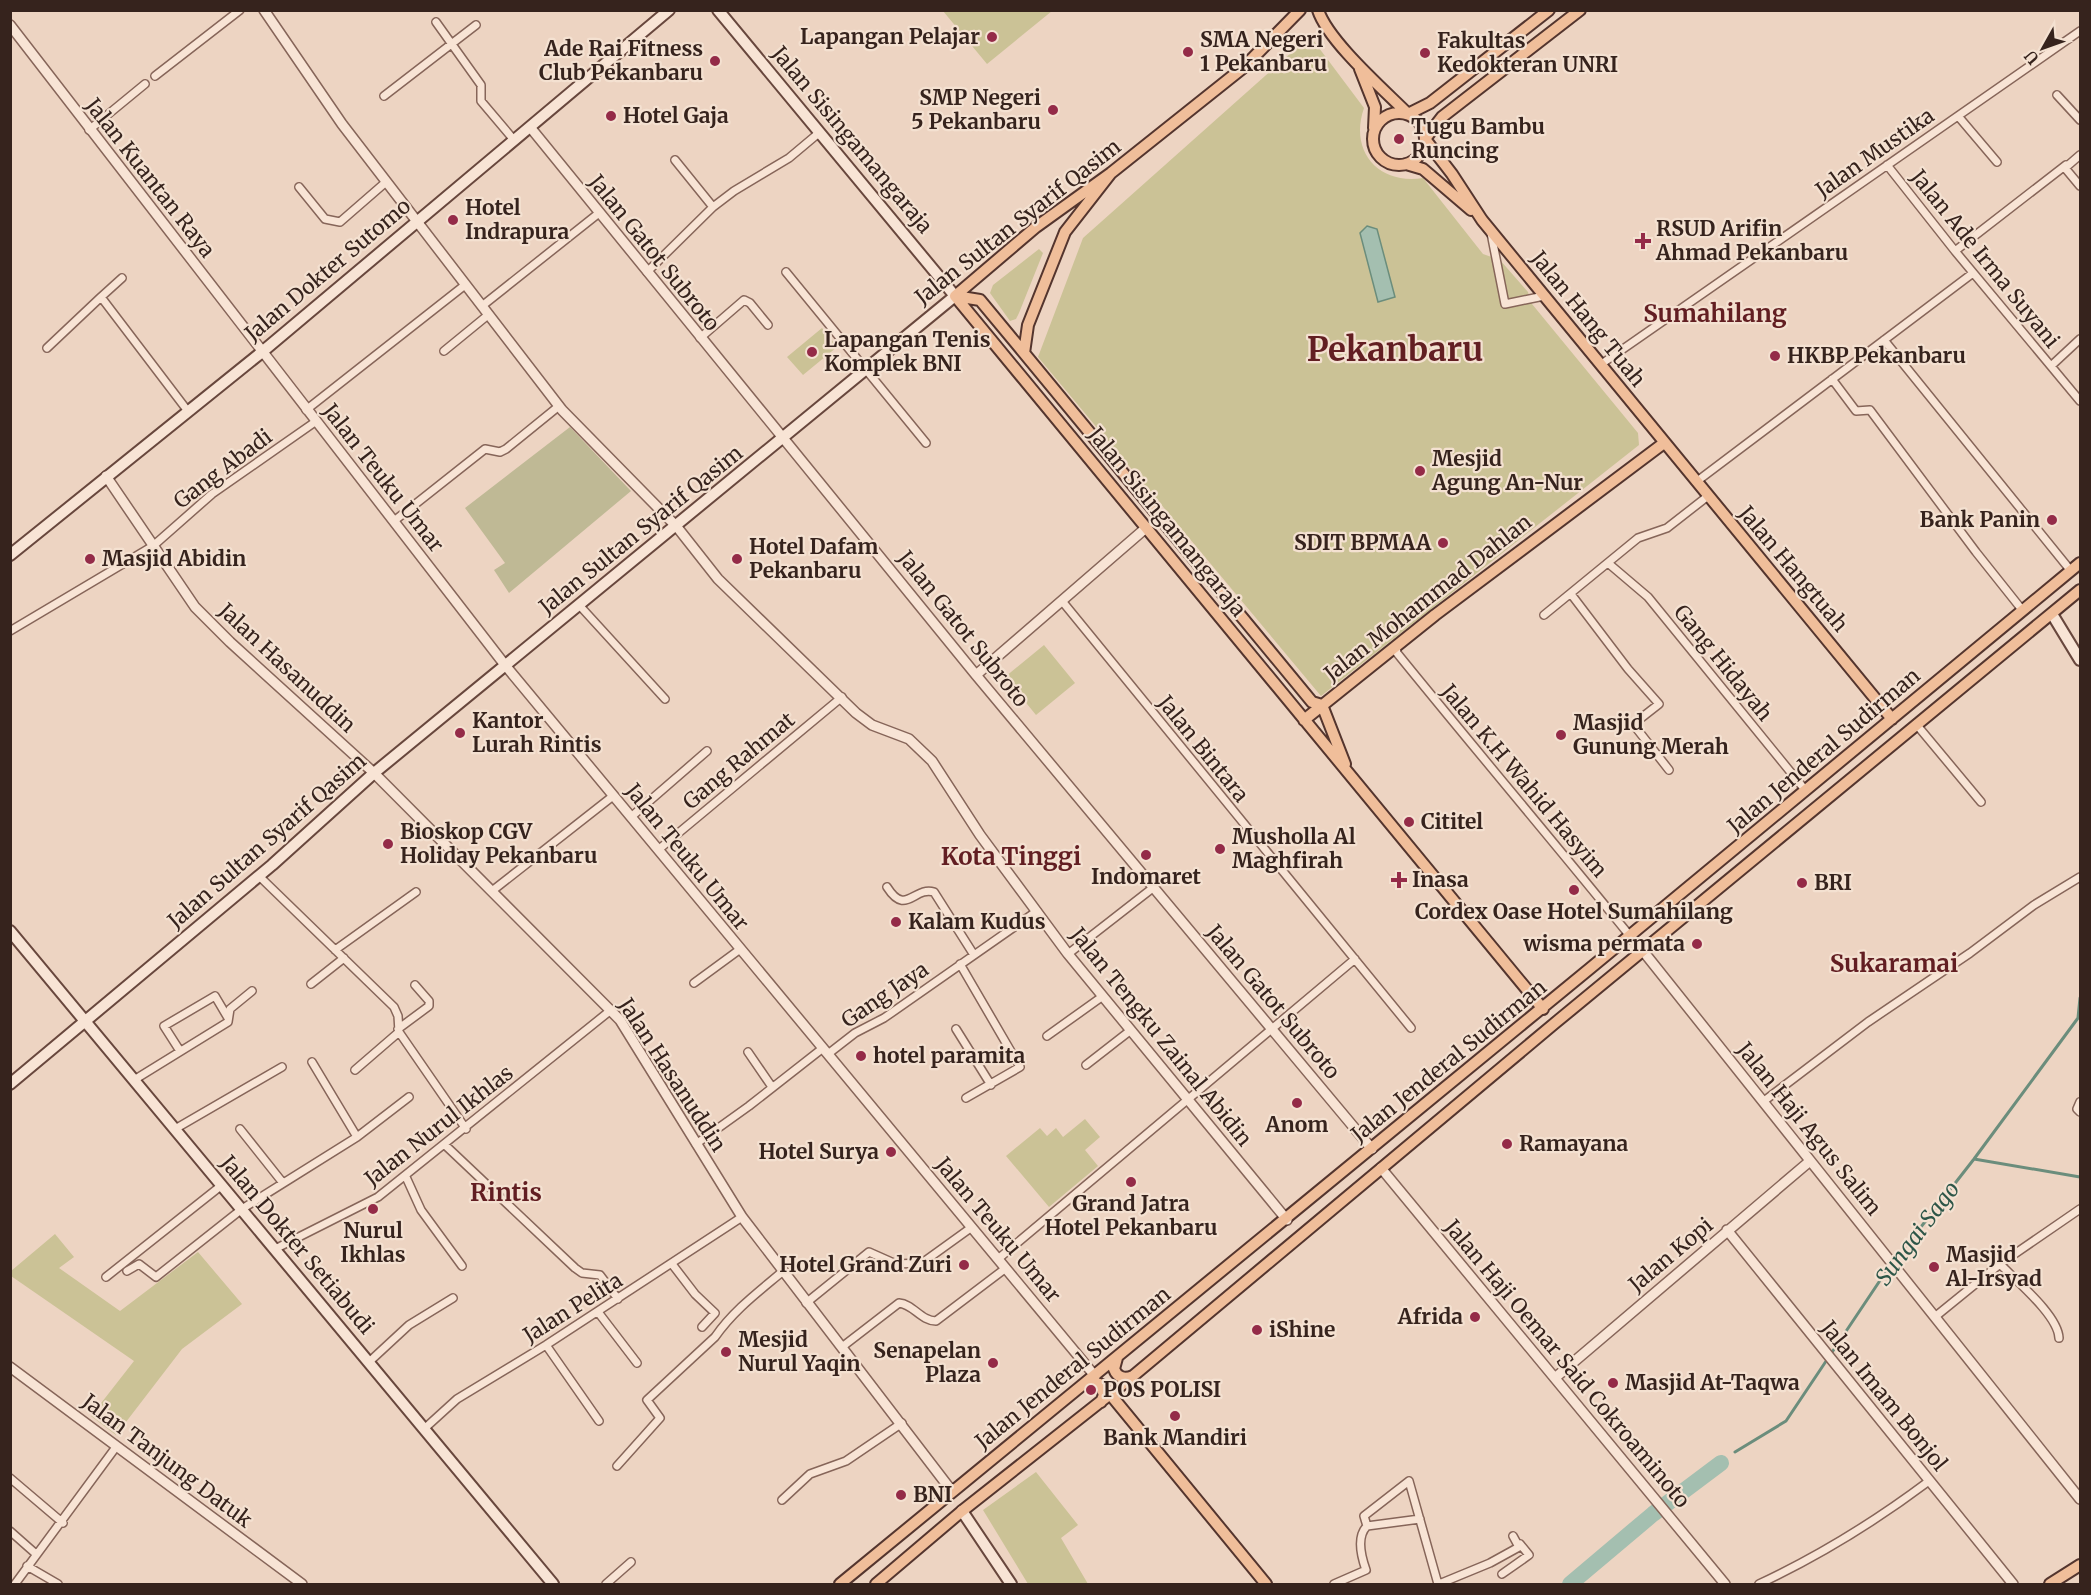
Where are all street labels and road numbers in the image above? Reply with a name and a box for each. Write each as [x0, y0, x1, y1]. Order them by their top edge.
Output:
street label: Jalan Sisingamangaraja [765, 40, 939, 239]
street label: Jalan Kuantan Raya [79, 92, 221, 263]
street label: Jalan Mustika [1809, 102, 1939, 204]
street label: Jalan Sultan Syarif Qasim [909, 133, 1126, 311]
street label: Jalan Ade Irma Suyani [1904, 163, 2066, 354]
street label: Jalan Gatot Subroto [582, 168, 726, 336]
street label: Jalan Dokter Sutomo [239, 192, 416, 347]
street label: Jalan Hang Tuah [1525, 244, 1652, 392]
street label: Jalan Teuku Umar [316, 397, 450, 557]
street label: Jalan Sisingamangaraja [1082, 421, 1252, 622]
street label: Gang Abadi [168, 423, 277, 514]
street label: Jalan Sultan Syarif Qasim [533, 439, 748, 621]
street label: Jalan Hangtuah [1732, 499, 1854, 637]
street label: Jalan Mohammad Dahlan [1318, 508, 1537, 688]
street label: Jalan Gatot Subroto [891, 544, 1035, 712]
street label: Jalan Hasanuddin [212, 596, 362, 738]
street label: Gang Hidayah [1668, 599, 1779, 726]
street label: Jalan Jenderal Sudirman [1721, 662, 1926, 840]
street label: Jalan K.H Wahid Hasyim [1435, 678, 1613, 883]
street label: Jalan Bintara [1151, 689, 1255, 808]
street label: Gang Rahmat [677, 706, 800, 815]
street label: Jalan Sultan Syarif Qasim [161, 747, 371, 935]
street label: Jalan Teuku Umar [619, 777, 755, 936]
street label: Jalan Gatot Subroto [1200, 918, 1346, 1084]
street label: Jalan Tengku Zainal Abidin [1064, 921, 1258, 1152]
street label: Gang Jaya [836, 956, 933, 1034]
street label: Jalan Jenderal Sudirman [1345, 973, 1552, 1148]
street label: Jalan Hasanuddin [612, 992, 732, 1157]
street label: Jalan Haji Agus Salim [1731, 1036, 1888, 1221]
street label: Jalan Nurul Ikhlas [358, 1059, 518, 1193]
street label: Jalan Dokter Setiabudi [214, 1149, 380, 1340]
street label: Jalan Teuku Umar [929, 1151, 1067, 1308]
street label: Jalan Kopi [1622, 1211, 1718, 1298]
street label: Jalan Haji Oemar Said Cokroaminoto [1438, 1213, 1696, 1513]
street label: Jalan Pelita [517, 1266, 627, 1349]
street label: Jalan Jenderal Sudirman [969, 1280, 1176, 1455]
street label: Jalan Imam Bonjol [1815, 1314, 1954, 1477]
street label: Jalan Tanjung Datuk [76, 1387, 258, 1534]

